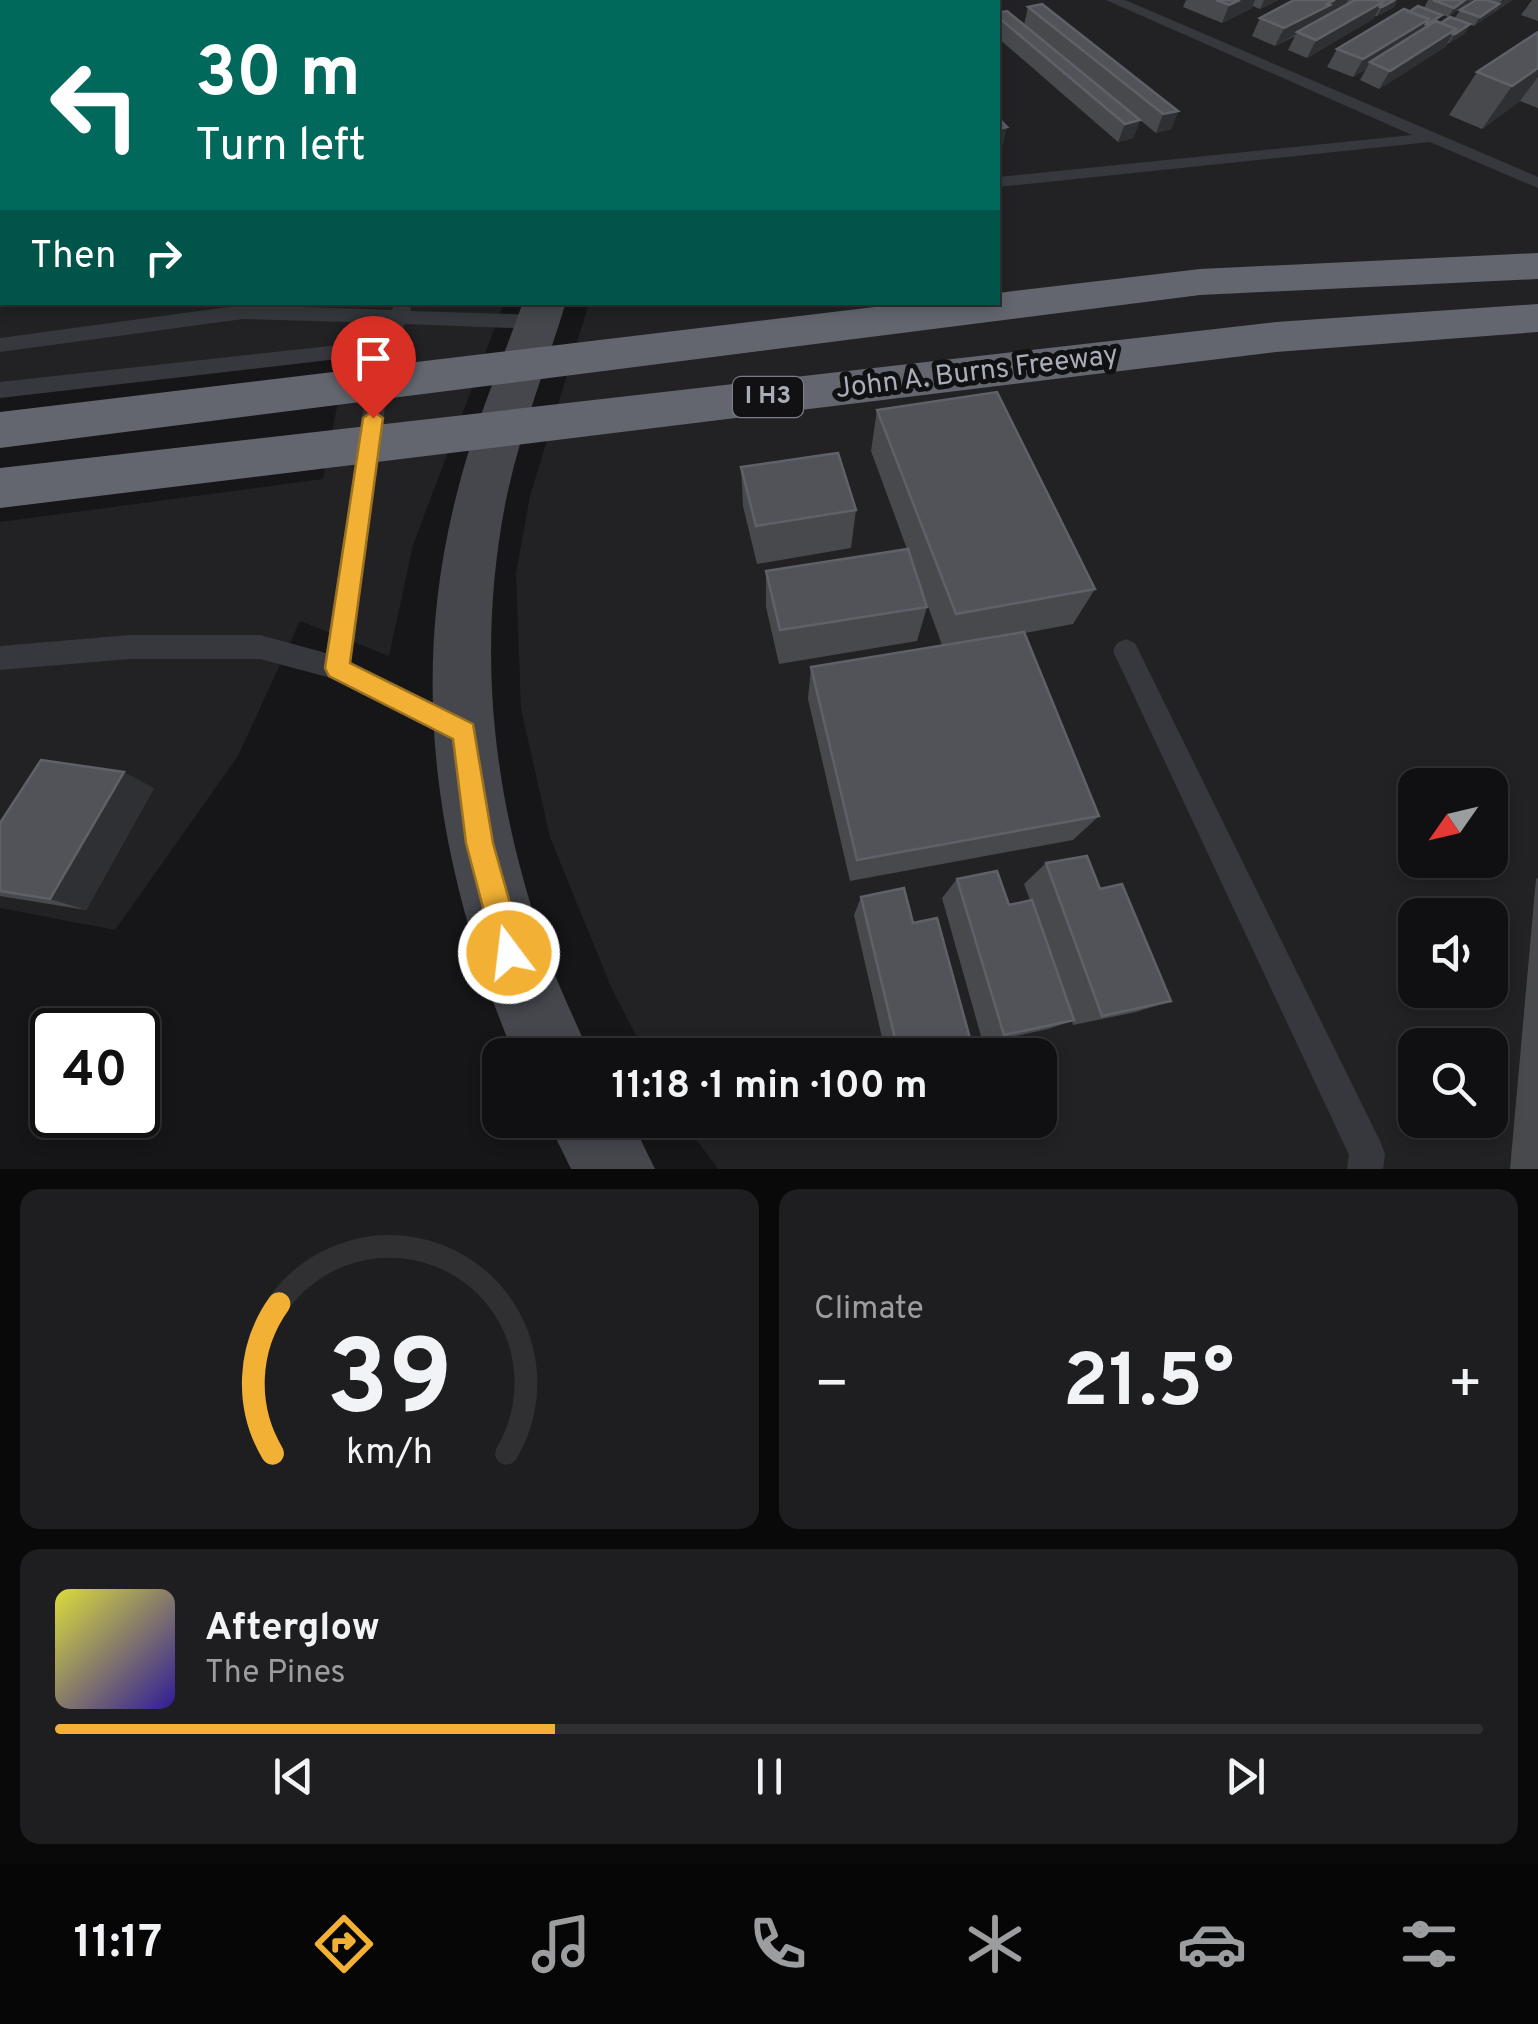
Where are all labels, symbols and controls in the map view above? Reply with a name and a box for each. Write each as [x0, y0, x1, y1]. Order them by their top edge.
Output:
text: 30 m [195, 32, 361, 121]
icon: left [30, 40, 160, 170]
text: Turn left [195, 119, 366, 176]
icon: right [136, 230, 191, 285]
text: Then [30, 233, 116, 282]
pin [331, 316, 416, 419]
icon: arrive [346, 331, 401, 386]
street label: John A. Burns Freeway [834, 338, 1120, 408]
road number: I H3 [733, 377, 803, 417]
north arrow [1398, 768, 1508, 878]
map controls [1398, 768, 1508, 1138]
button: sound [1398, 898, 1508, 1008]
position arrow [457, 901, 561, 1005]
speed limit sign: 40 [30, 1008, 160, 1138]
button: search [1398, 1028, 1508, 1138]
text: 11:18 · 1 min · 100 m [611, 1063, 928, 1112]
text: Climate [814, 1290, 924, 1330]
text: 39 [326, 1319, 453, 1451]
text: 21.5° [1063, 1338, 1234, 1433]
text: − [814, 1352, 849, 1422]
text: + [1448, 1352, 1483, 1422]
text: km/h [346, 1431, 433, 1477]
text: Afterglow [205, 1605, 380, 1654]
text: The Pines [205, 1654, 346, 1694]
icon: previous [266, 1749, 321, 1804]
icon: pause [742, 1749, 797, 1804]
icon: next [1218, 1749, 1273, 1804]
icon: directions [309, 1909, 379, 1979]
icon: music [526, 1909, 596, 1979]
icon: phone [743, 1909, 813, 1979]
icon: climate [960, 1909, 1030, 1979]
icon: car [1177, 1909, 1247, 1979]
icon: filters [1394, 1909, 1464, 1979]
text: 11:17 [74, 1916, 162, 1973]

